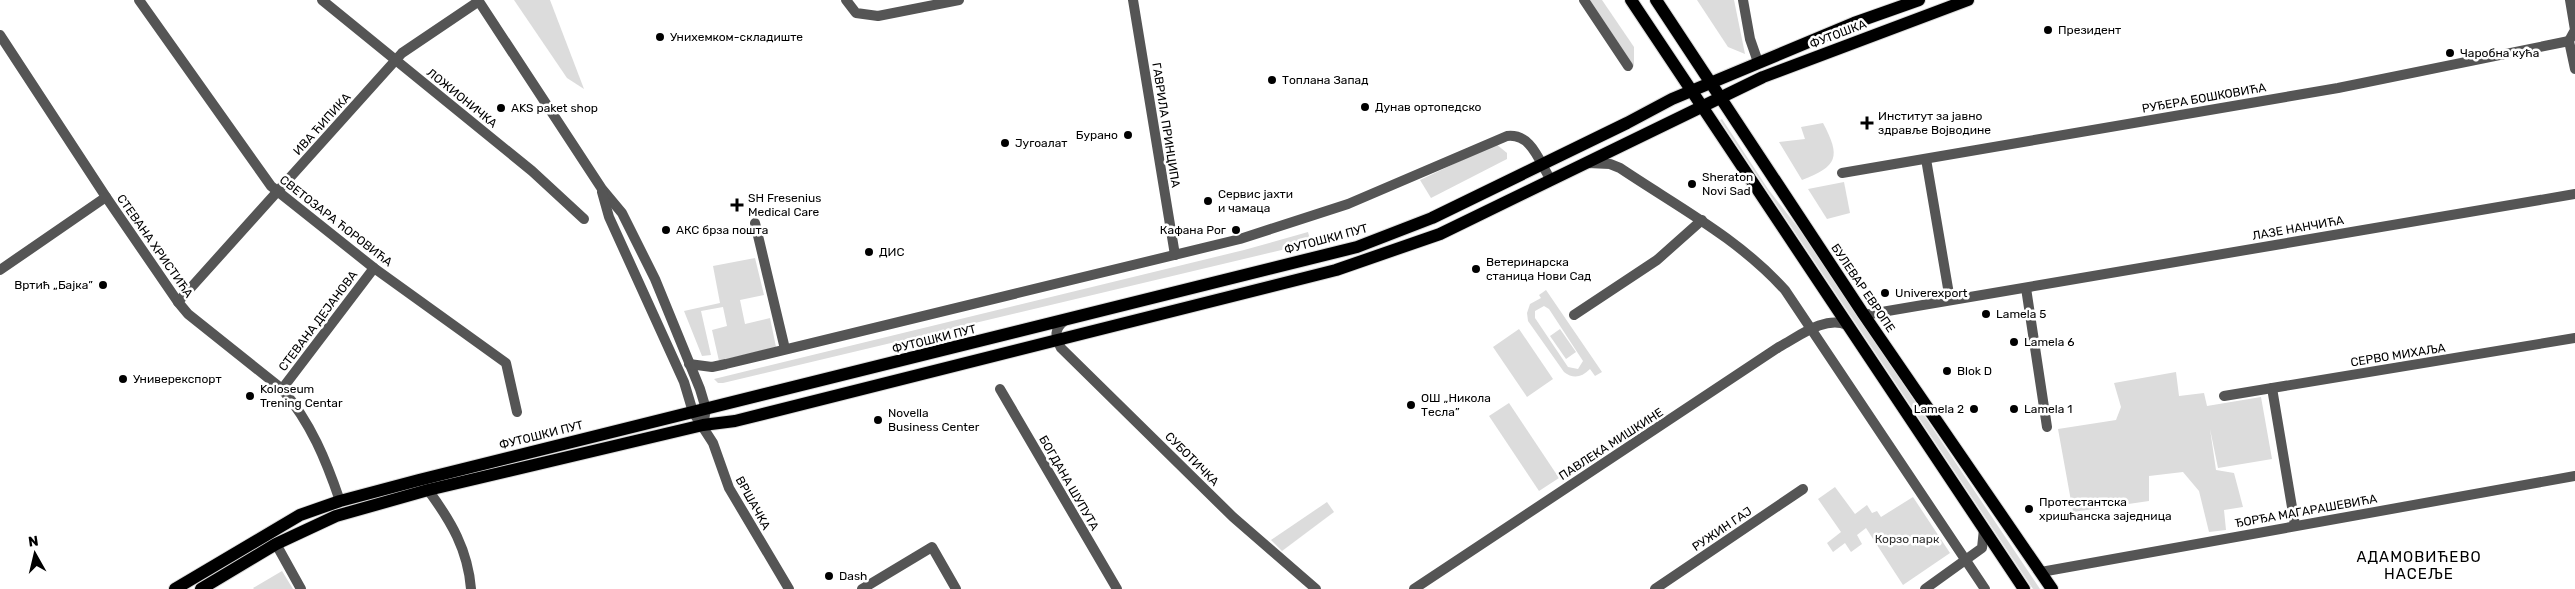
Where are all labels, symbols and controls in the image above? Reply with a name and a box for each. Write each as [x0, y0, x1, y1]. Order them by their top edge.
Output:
street label: ФУТОШКА [1808, 17, 1868, 51]
place label: Президент [2058, 23, 2121, 37]
marker: Президент [2042, 24, 2054, 36]
place label: Унихемком-складиште [670, 30, 803, 44]
marker: Унихемком-складиште [654, 31, 666, 43]
place label: Чаробна кућа [2460, 46, 2539, 60]
marker: Чаробна кућа [2444, 47, 2456, 59]
street label: ГАВРИЛА ПРИНЦИПА [1149, 61, 1183, 189]
street label: ЛОЖИОНИЧКА [424, 65, 500, 131]
place label: Топлана Запад [1282, 73, 1368, 87]
marker: Топлана Запад [1266, 74, 1278, 86]
street label: РУЂЕРА БОШКОВИЋА [2141, 80, 2267, 116]
street label: ИВА ЋИПИКА [290, 90, 354, 158]
place label: Дунав ортопедско [1375, 100, 1482, 114]
place label: AKS paket shop [511, 101, 598, 115]
marker: Дунав ортопедско [1359, 101, 1371, 113]
marker: AKS paket shop [495, 102, 507, 114]
place label: Институт за јавно здравље Војводине [1878, 109, 1991, 137]
marker: Институт за јавно здравље Војводине [1860, 116, 1874, 130]
place label: Бурано [1076, 128, 1118, 142]
marker: Бурано [1122, 129, 1134, 141]
place label: Југоалат [1015, 136, 1067, 150]
marker: Југоалат [999, 137, 1011, 149]
place label: Sheraton Novi Sad [1702, 170, 1753, 198]
street label: СВЕТОЗАРА ЋОРОВИЋА [277, 173, 395, 269]
marker: Sheraton Novi Sad [1686, 178, 1698, 190]
place label: Сервис јахти и чамаца [1218, 187, 1293, 215]
place label: SH Fresenius Medical Care [748, 191, 821, 219]
street label: СТЕВАНА ХРИСТИЋА [114, 192, 196, 300]
marker: Сервис јахти и чамаца [1202, 195, 1214, 207]
marker: SH Fresenius Medical Care [730, 198, 744, 212]
street label: ЛАЗЕ НАНЧИЋА [2251, 213, 2345, 243]
street label: ФУТОШКИ ПУТ [1283, 221, 1369, 257]
place label: АКС брза пошта [676, 223, 768, 237]
place label: Кафана Рог [1160, 223, 1227, 237]
marker: АКС брза пошта [660, 224, 672, 236]
marker: Кафана Рог [1230, 224, 1242, 236]
street label: БУЛЕВАР ЕВРОПЕ [1828, 241, 1898, 335]
place label: ДИС [879, 245, 904, 259]
marker: ДИС [863, 246, 875, 258]
place label: Ветеринарска станица Нови Сад [1486, 255, 1591, 283]
marker: Ветеринарска станица Нови Сад [1470, 263, 1482, 275]
street label: СТЕВАНА ДЕЈАНОВА [276, 268, 360, 374]
place label: Вртић „Бајка” [14, 278, 93, 292]
marker: Вртић „Бајка” [97, 279, 109, 291]
place label: Univerexport [1895, 286, 1968, 300]
marker: Univerexport [1879, 287, 1891, 299]
place label: Lamela 5 [1996, 307, 2046, 321]
marker: Lamela 5 [1980, 308, 1992, 320]
street label: ФУТОШКИ ПУТ [891, 322, 977, 356]
place label: Lamela 6 [2024, 335, 2074, 349]
marker: Lamela 6 [2008, 336, 2020, 348]
street label: СЕРВО МИХАЉА [2349, 341, 2447, 369]
place label: Blok D [1957, 364, 1992, 378]
marker: Blok D [1941, 365, 1953, 377]
place label: Универекспорт [133, 372, 222, 386]
marker: Универекспорт [117, 373, 129, 385]
place label: Koloseum Trening Centar [260, 382, 343, 410]
marker: Koloseum Trening Centar [244, 390, 256, 402]
place label: ОШ „Никола Тесла” [1421, 391, 1491, 419]
marker: ОШ „Никола Тесла” [1405, 399, 1417, 411]
place label: Lamela 2 [1914, 402, 1964, 416]
place label: Lamela 1 [2024, 402, 2072, 416]
marker: Lamela 2 [1968, 403, 1980, 415]
marker: Lamela 1 [2008, 403, 2020, 415]
street label: ПАВЛЕКА МИШКИНЕ [1556, 405, 1666, 483]
place label: Novella Business Center [888, 406, 980, 434]
marker: Novella Business Center [872, 414, 884, 426]
street label: ФУТОШКИ ПУТ [498, 418, 584, 452]
street label: СУБОТИЧКА [1162, 429, 1222, 489]
street label: БОГДАНА ШУПУТА [1036, 433, 1102, 533]
street label: ВРШАЧКА [733, 474, 773, 532]
street label: ЂОРЂА МАГАРАШЕВИЋА [2234, 492, 2378, 530]
place label: Протестантска хришћанска заједница [2039, 495, 2172, 523]
marker: Протестантска хришћанска заједница [2023, 503, 2035, 515]
street label: РУЖИН ГАЈ [1689, 504, 1755, 554]
north arrow [10, 529, 60, 579]
park label: Корзо парк [1875, 532, 1940, 546]
text: N [27, 533, 39, 551]
district label: АДАМОВИЋЕВО НАСЕЉЕ [2356, 548, 2482, 583]
place label: Dash [839, 569, 867, 583]
marker: Dash [823, 570, 835, 582]

